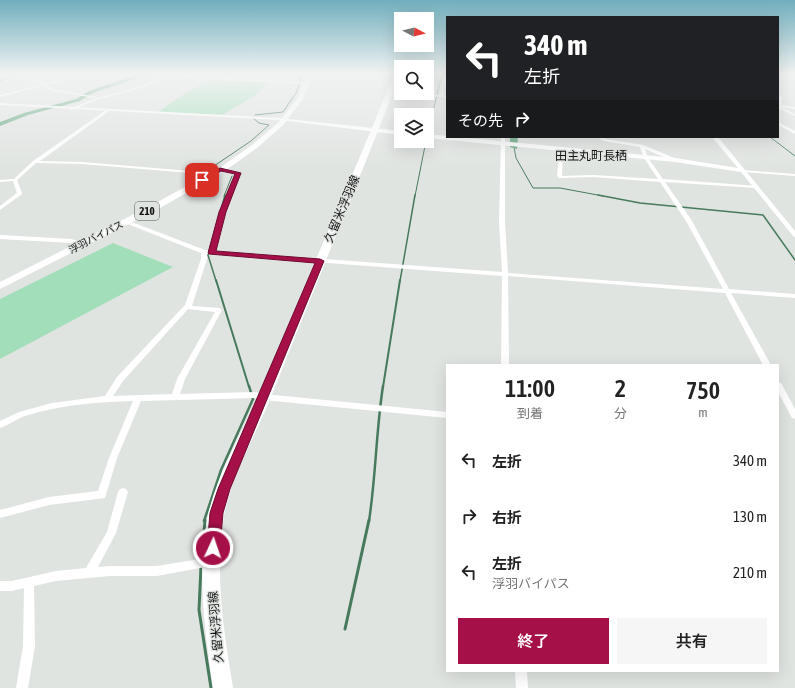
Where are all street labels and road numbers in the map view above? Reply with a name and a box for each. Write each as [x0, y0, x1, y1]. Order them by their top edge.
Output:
street label: 久留米浮羽線 [321, 173, 363, 245]
road number: 210 [135, 202, 159, 220]
street label: 浮羽バイパス [67, 219, 125, 255]
street label: 久留米浮羽線 [206, 591, 226, 663]

